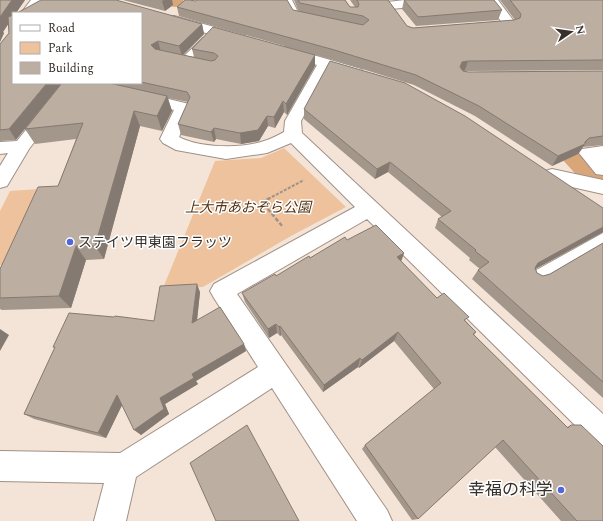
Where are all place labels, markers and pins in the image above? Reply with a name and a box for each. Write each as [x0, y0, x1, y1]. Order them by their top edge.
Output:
place label: ステイツ甲東園フラッツ [78, 232, 232, 253]
marker: ステイツ甲東園フラッツ [65, 237, 75, 247]
place label: 幸福の科学 [468, 477, 553, 503]
marker: 幸福の科学 [556, 485, 566, 495]

